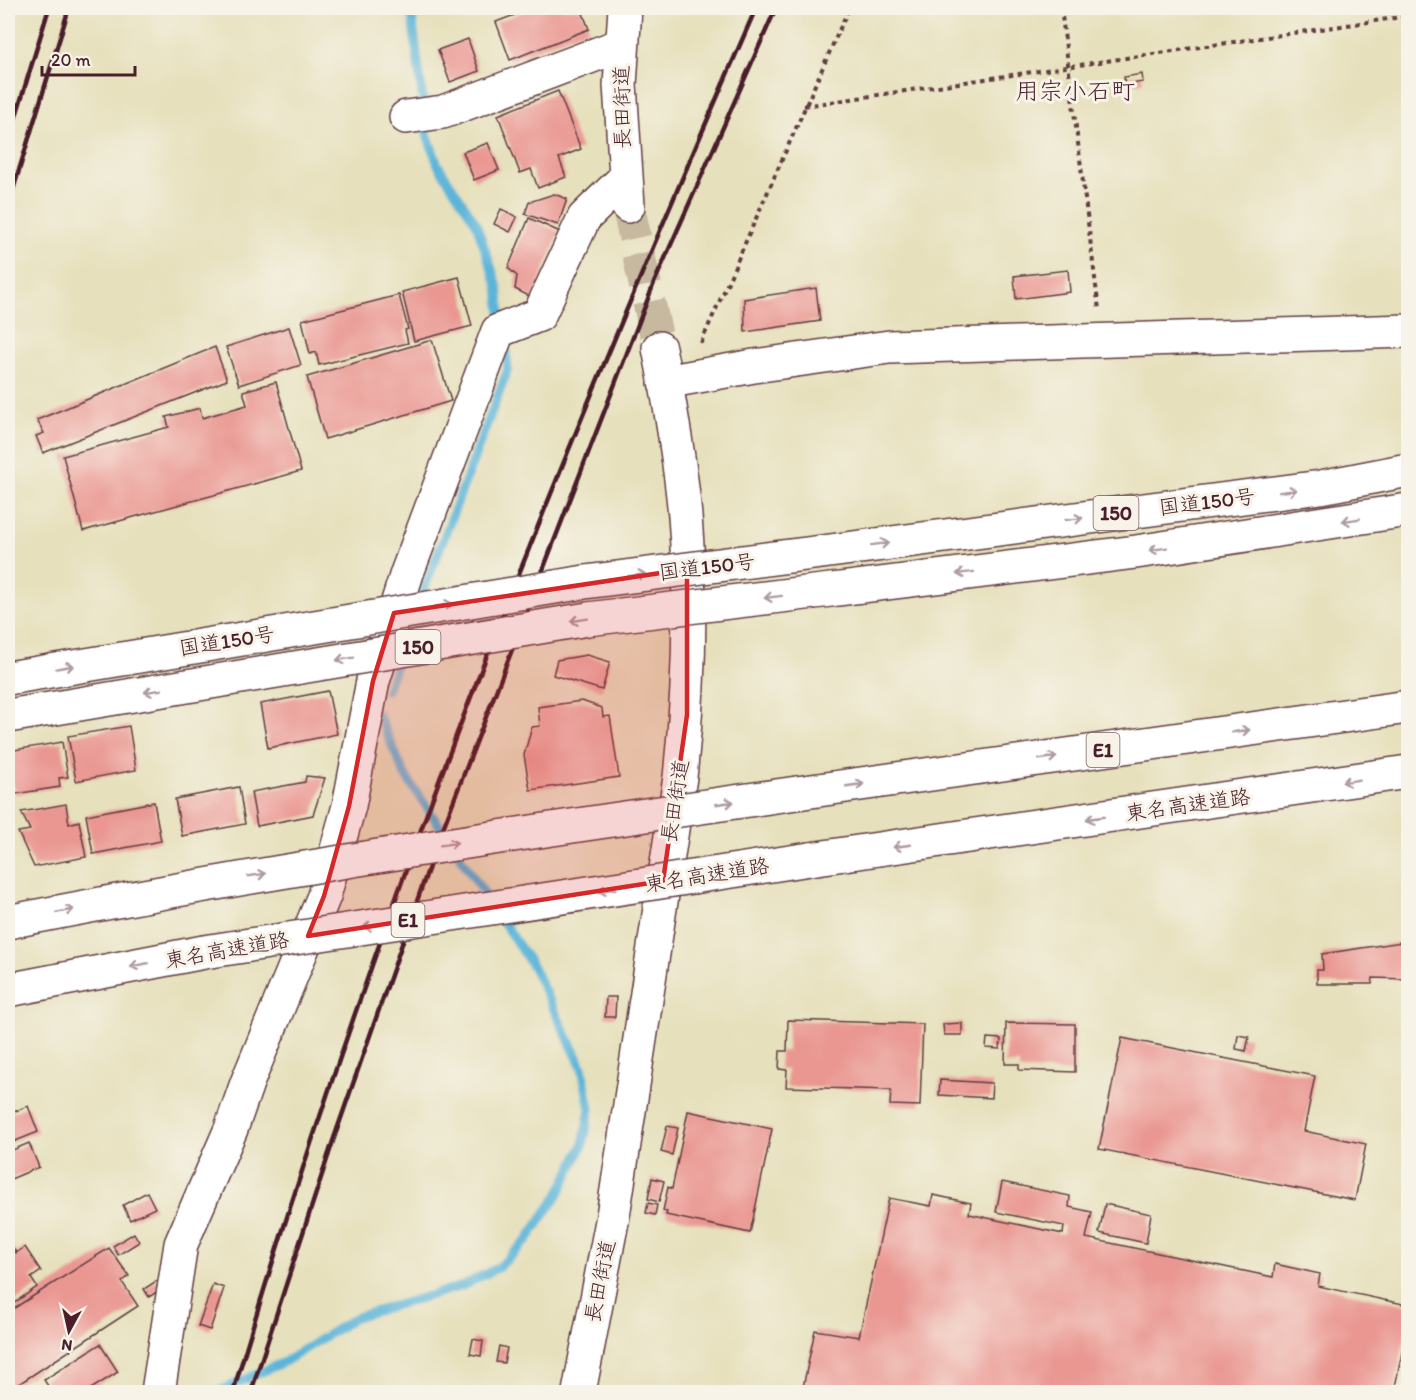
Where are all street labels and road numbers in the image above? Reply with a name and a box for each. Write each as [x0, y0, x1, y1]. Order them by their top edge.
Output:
street label: 長田街道 [608, 65, 635, 149]
street label: 国道150号 [1157, 483, 1256, 520]
road number: 150 [1094, 496, 1138, 530]
street label: 国道150号 [657, 548, 756, 585]
street label: 国道150号 [177, 621, 277, 660]
road number: 150 [396, 630, 440, 664]
road number: E1 [1086, 733, 1120, 767]
street label: 長田街道 [656, 757, 693, 844]
street label: 東名高速道路 [1124, 783, 1252, 826]
street label: 東名高速道路 [643, 852, 771, 897]
road number: E1 [392, 903, 424, 937]
street label: 東名高速道路 [163, 926, 291, 973]
street label: 長田街道 [579, 1237, 620, 1325]

